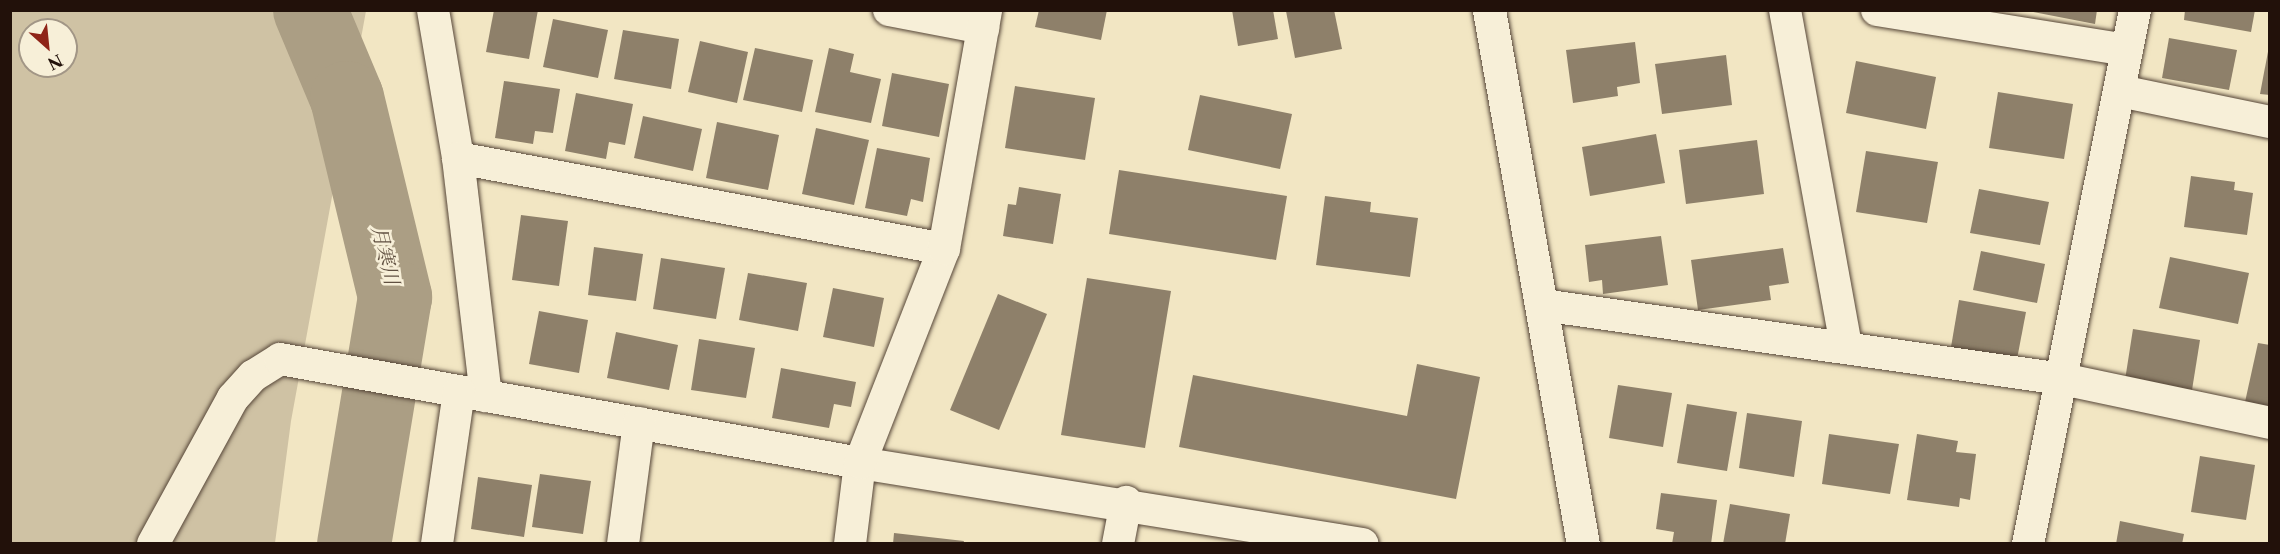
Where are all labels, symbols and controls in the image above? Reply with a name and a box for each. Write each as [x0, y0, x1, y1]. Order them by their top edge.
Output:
north arrow [18, 18, 78, 78]
text: N [45, 50, 66, 74]
water label: 月寒川 [366, 223, 404, 287]

